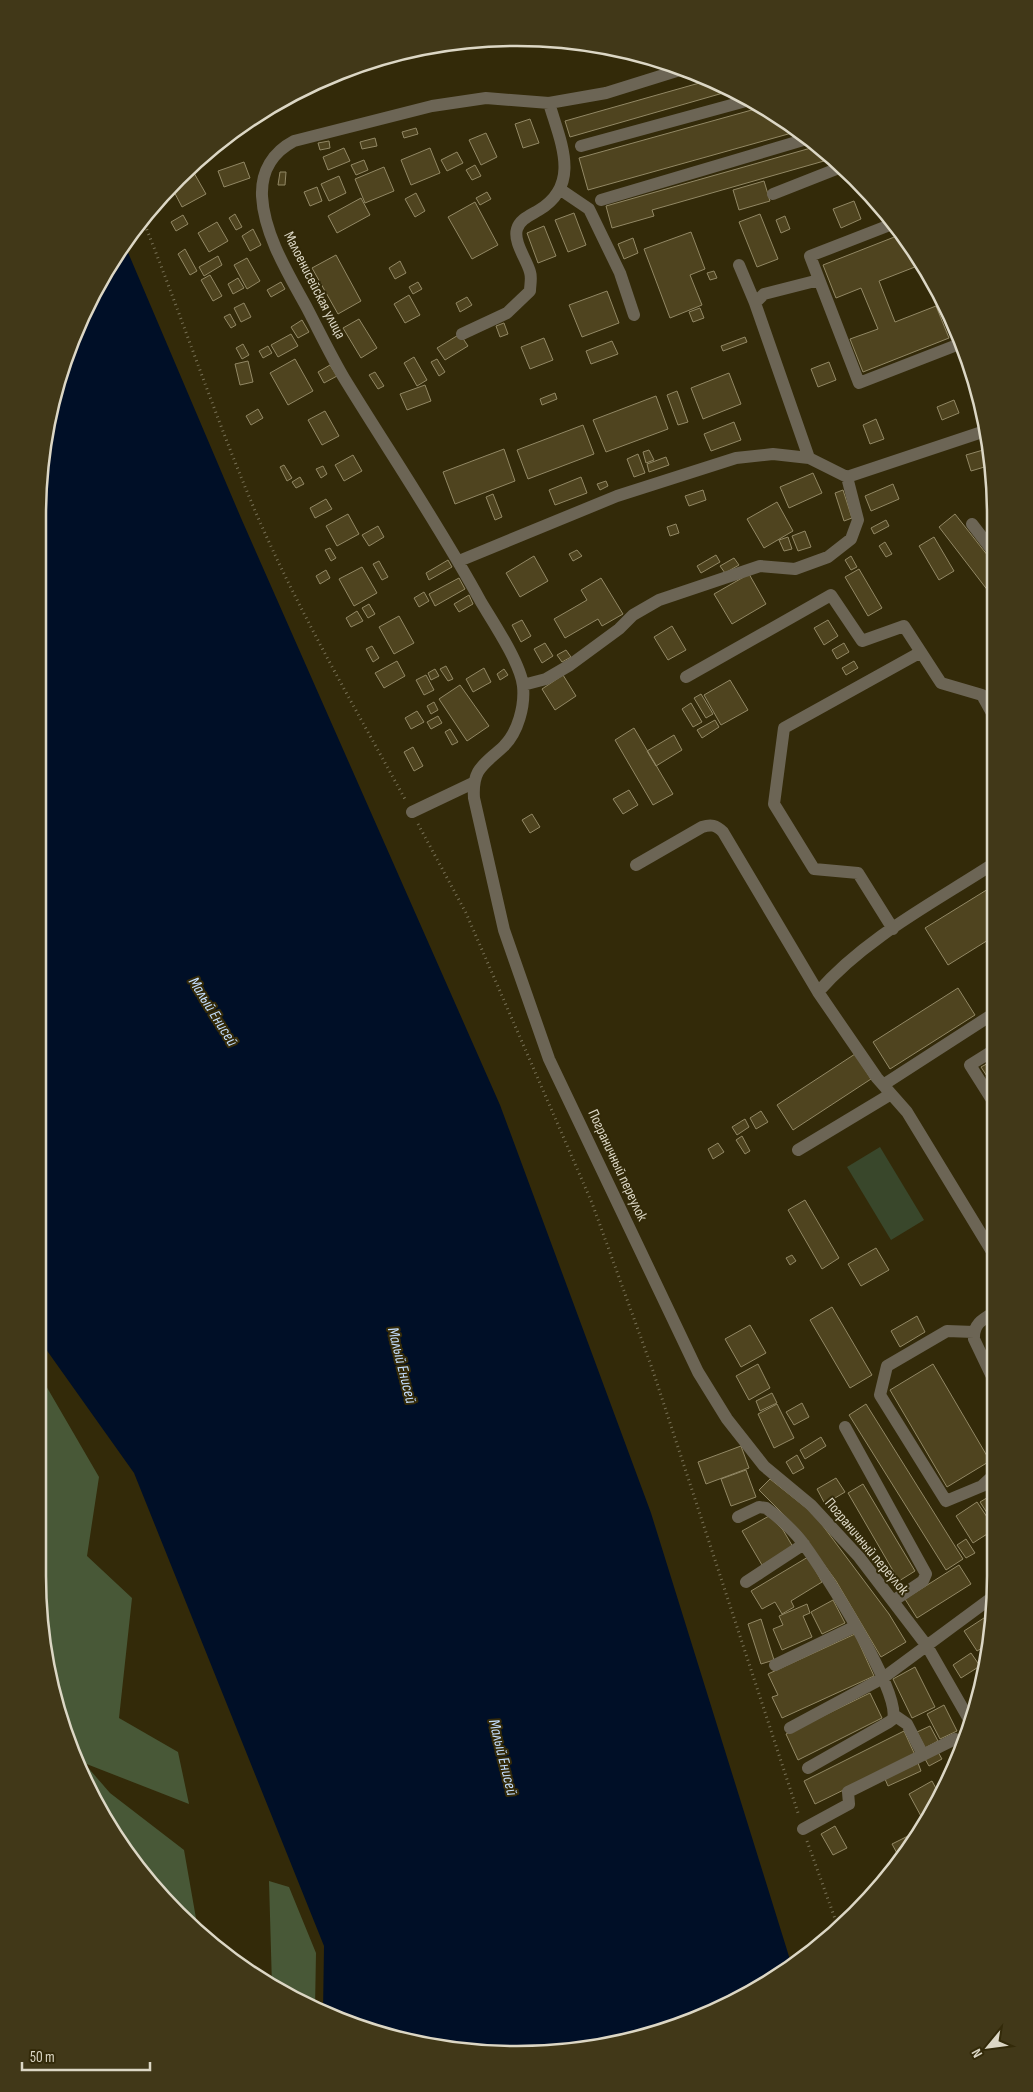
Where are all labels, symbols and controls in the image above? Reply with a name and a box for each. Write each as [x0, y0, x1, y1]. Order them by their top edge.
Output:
street label: Малоенисейская улица [279, 228, 350, 342]
water label: Малый Енисей [184, 974, 242, 1050]
street label: Пограничный переулок [583, 1106, 652, 1224]
water label: Малый Енисей [383, 1325, 420, 1406]
street label: Пограничный переулок [820, 1494, 913, 1599]
water label: Малый Енисей [484, 1717, 521, 1798]
north arrow [963, 2022, 1013, 2072]
scale bar [22, 2040, 150, 2072]
text: N [968, 2046, 986, 2060]
text: 50 m [30, 2048, 55, 2067]

